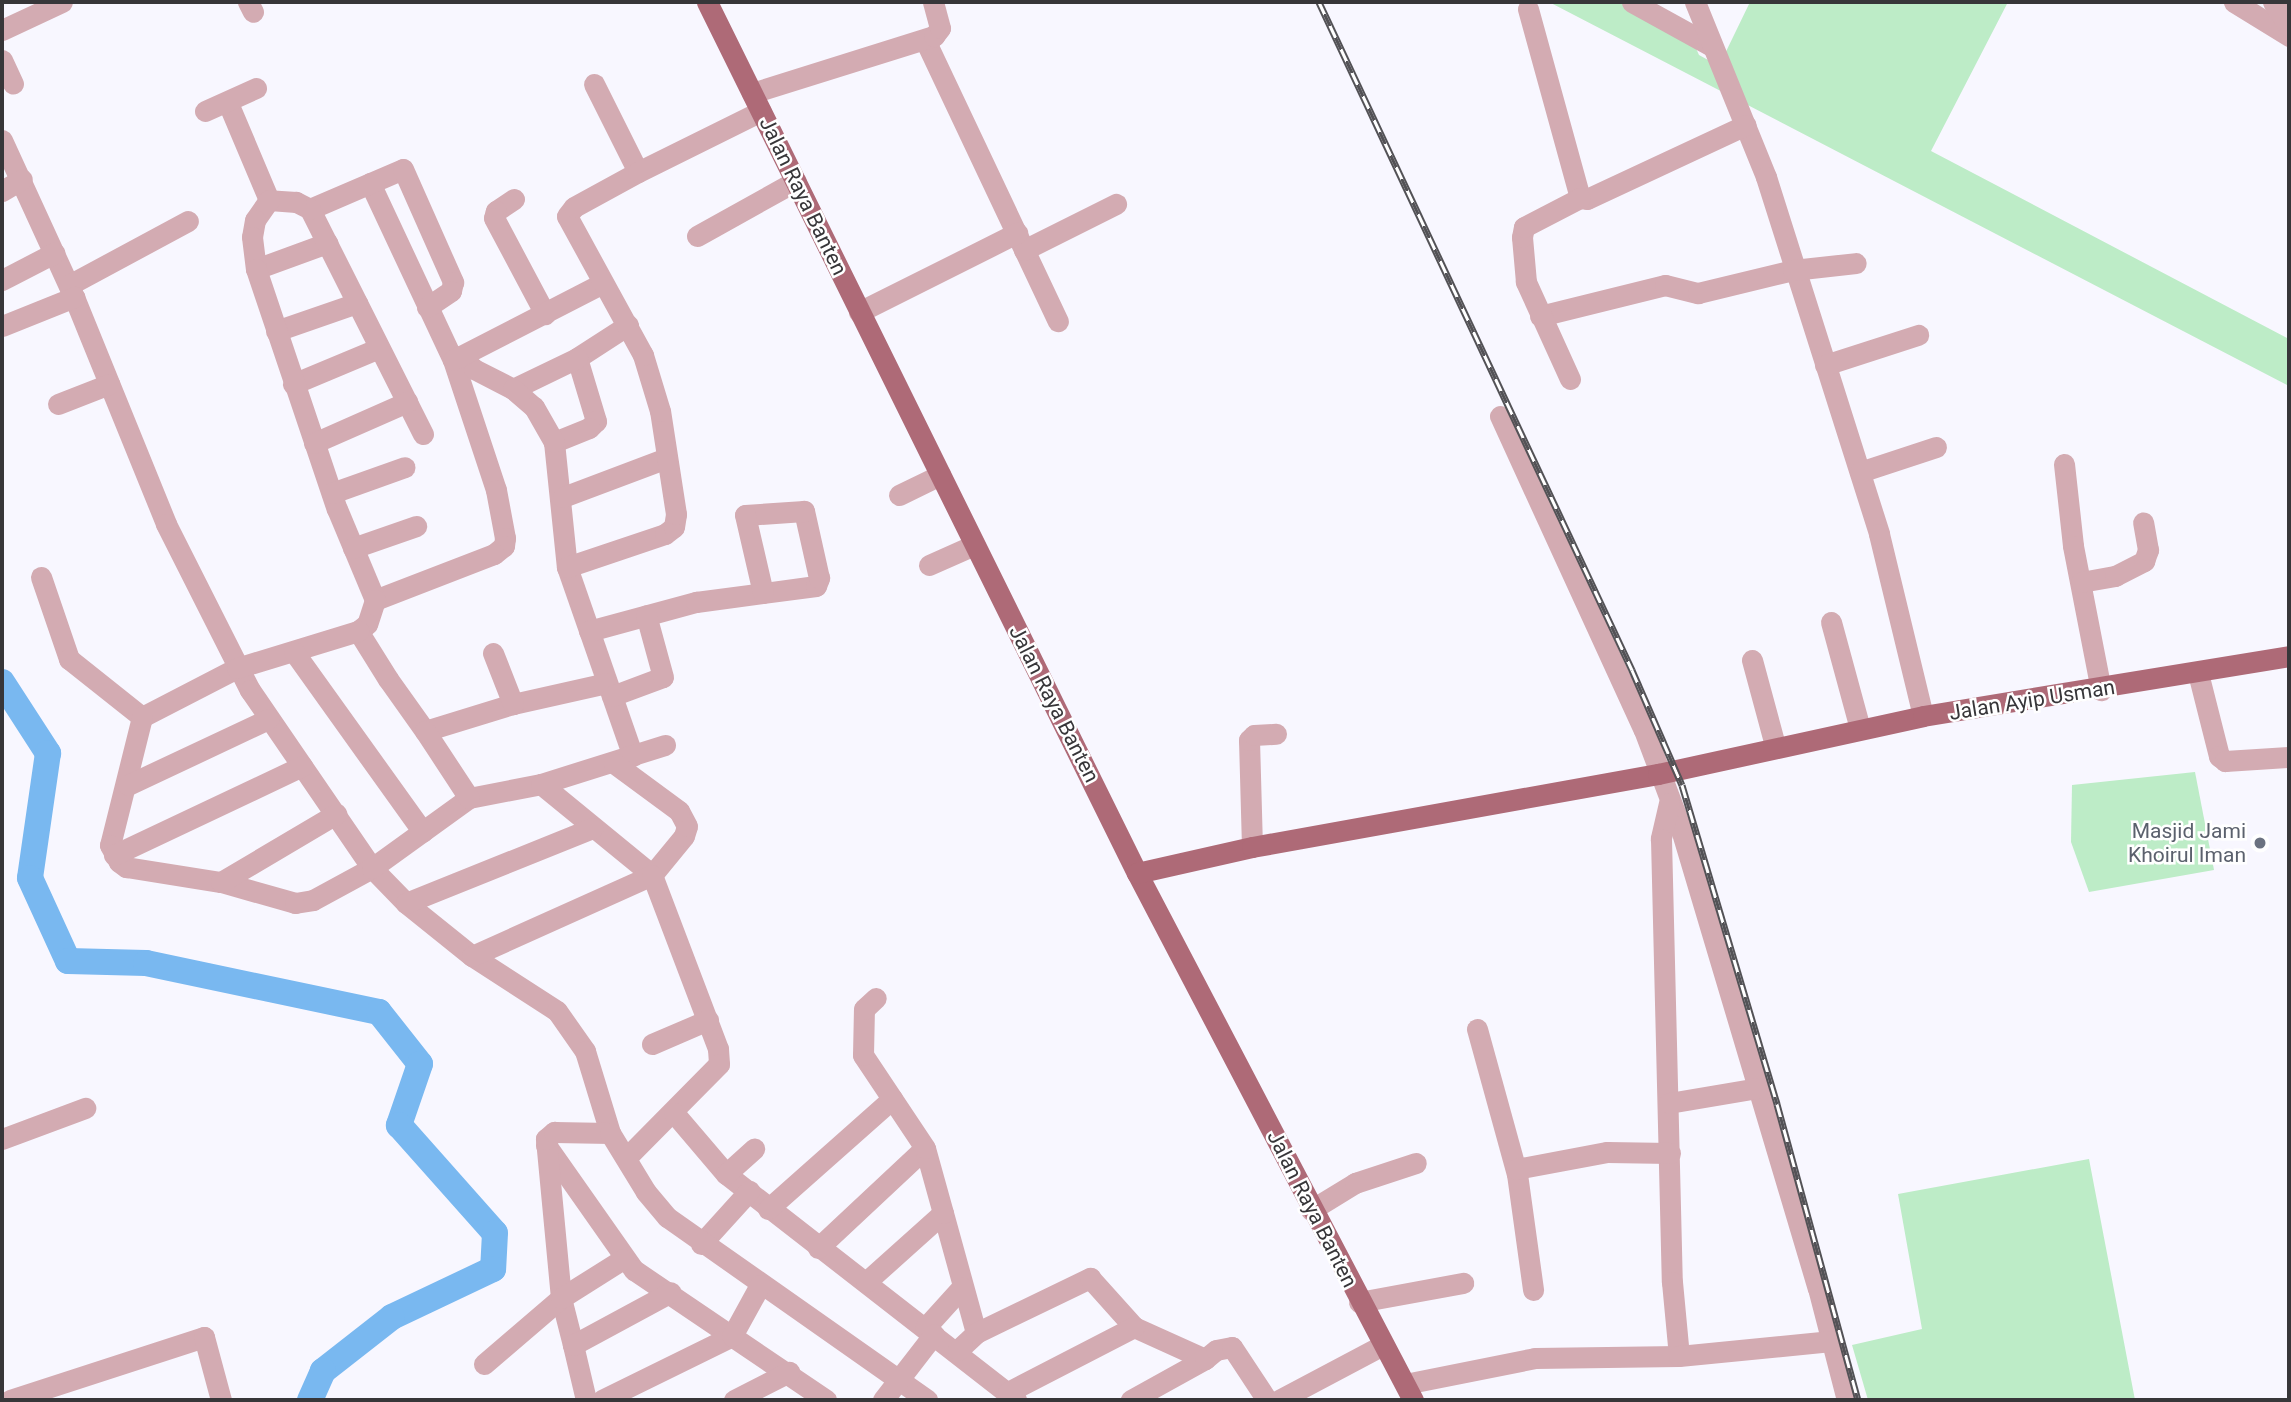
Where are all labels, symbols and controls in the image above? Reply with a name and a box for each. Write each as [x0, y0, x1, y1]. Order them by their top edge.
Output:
street label: Jalan Raya Banten [754, 113, 852, 279]
street label: Jalan Raya Banten [1004, 621, 1104, 787]
street label: Jalan Ayip Usman [1947, 674, 2117, 726]
place label: Masjid Jami Khoirul Iman [2128, 818, 2246, 868]
marker: Masjid Jami Khoirul Iman [2252, 835, 2268, 851]
street label: Jalan Raya Banten [1262, 1126, 1362, 1292]

